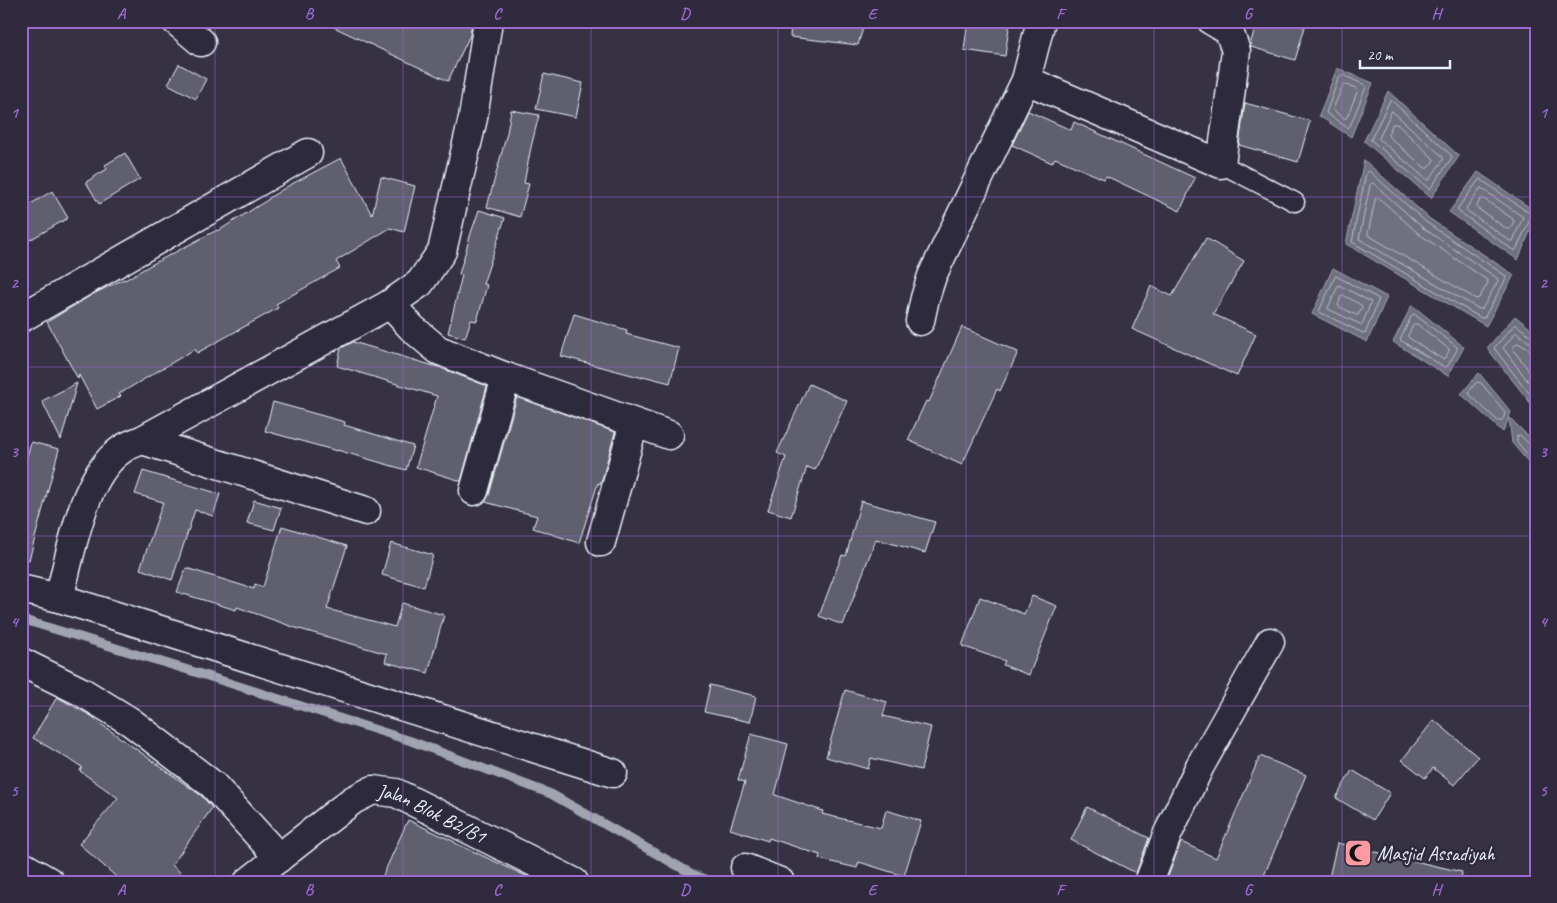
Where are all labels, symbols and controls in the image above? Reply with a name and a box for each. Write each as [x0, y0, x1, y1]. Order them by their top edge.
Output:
text: A [117, 4, 127, 24]
text: B [305, 4, 315, 24]
text: C [493, 4, 503, 24]
text: D [680, 4, 691, 24]
text: E [868, 4, 879, 24]
text: F [1056, 4, 1067, 24]
text: G [1244, 4, 1254, 24]
text: H [1431, 4, 1443, 24]
scale bar [1360, 38, 1450, 70]
text: 20 m [1367, 46, 1394, 65]
text: 1 [10, 103, 19, 123]
text: 1 [1539, 103, 1548, 123]
text: 2 [10, 273, 19, 293]
text: 2 [1539, 273, 1548, 293]
text: 3 [10, 442, 19, 462]
text: 3 [1539, 442, 1548, 462]
text: 4 [10, 612, 19, 632]
text: 4 [1539, 612, 1548, 632]
street label: Jalan Blok B2/B1 [375, 778, 491, 849]
text: 5 [11, 781, 20, 801]
text: 5 [1540, 781, 1549, 801]
mosque icon: Masjid Assadiyah [1343, 838, 1373, 868]
place label: Masjid Assadiyah [1377, 841, 1496, 866]
text: A [117, 880, 127, 900]
text: B [305, 880, 315, 900]
text: C [493, 880, 503, 900]
text: D [680, 880, 691, 900]
text: E [868, 880, 879, 900]
text: F [1056, 880, 1067, 900]
text: G [1244, 880, 1254, 900]
text: H [1431, 880, 1443, 900]

